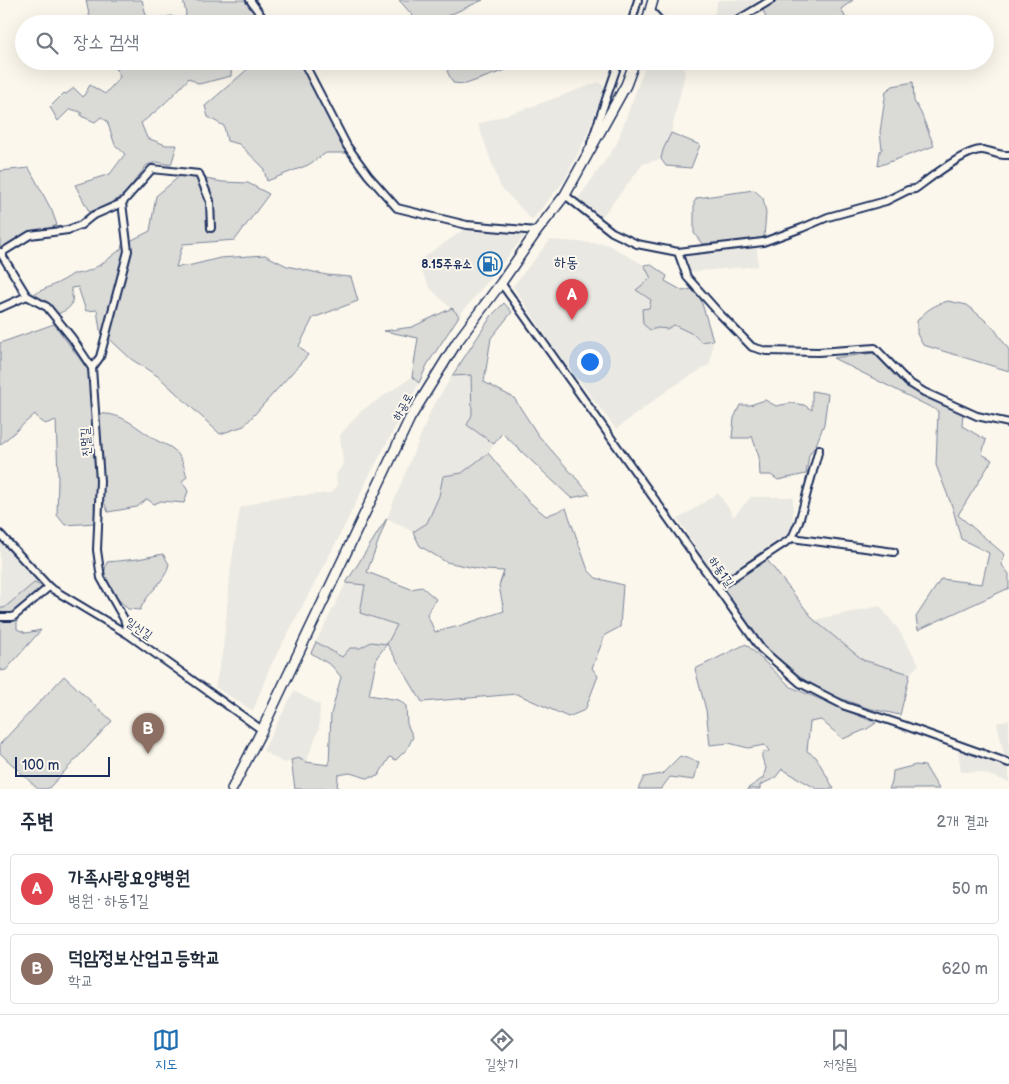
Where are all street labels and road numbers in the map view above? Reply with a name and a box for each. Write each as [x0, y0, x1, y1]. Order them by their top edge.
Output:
street label: 하공로 [389, 391, 417, 423]
street label: 진멀길 [77, 427, 94, 457]
street label: 하동1길 [705, 554, 737, 590]
street label: 일신길 [123, 615, 155, 644]

